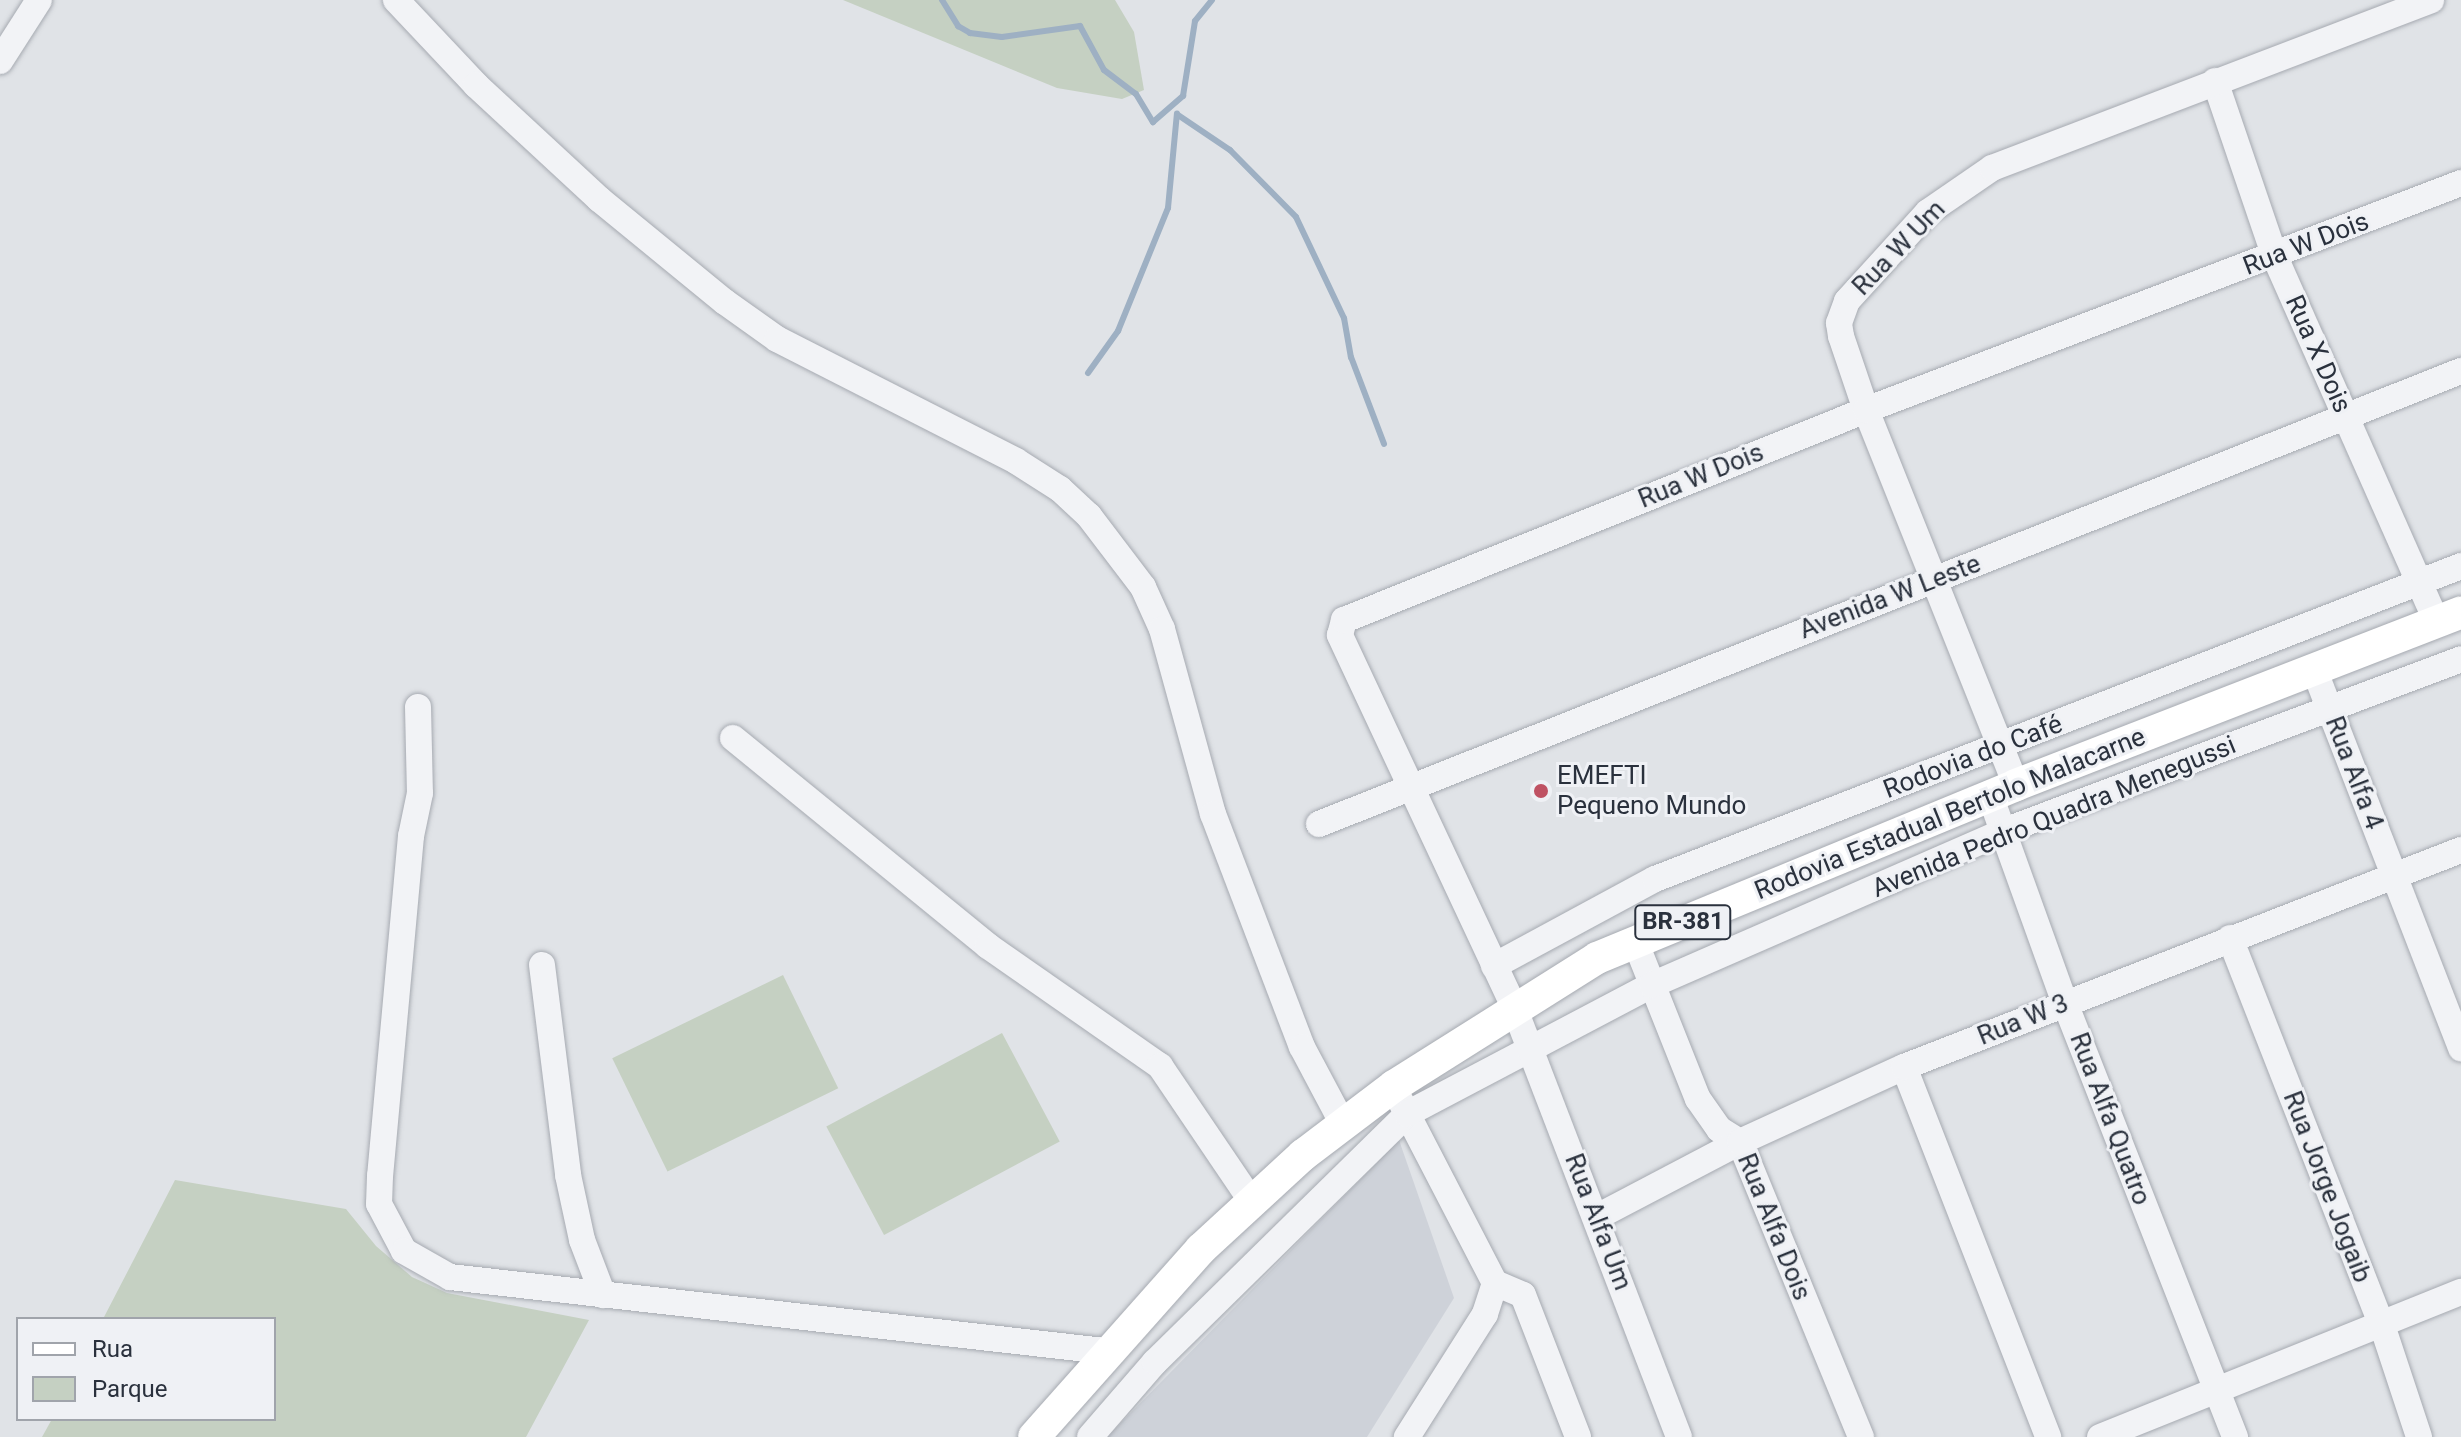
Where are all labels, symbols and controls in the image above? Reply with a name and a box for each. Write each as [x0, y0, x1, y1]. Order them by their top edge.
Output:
street label: Rua W Um [1846, 194, 1952, 302]
street label: Rua W Dois [2239, 206, 2373, 282]
street label: Rua X Dois [2278, 290, 2358, 418]
street label: Rua W Dois [1634, 437, 1768, 515]
street label: Avenida W Leste [1795, 548, 1985, 646]
street label: Rodovia do Café [1879, 709, 2067, 805]
street label: Rua Alfa 4 [2318, 712, 2390, 834]
street label: Rodovia Estadual Bertolo Malacarne [1750, 721, 2150, 907]
street label: Avenida Pedro Quadra Menegussi [1868, 730, 2240, 904]
place label: EMEFTI Pequeno Mundo [1557, 760, 1746, 822]
marker: EMEFTI Pequeno Mundo [1532, 782, 1550, 800]
road number: BR-381 [1633, 902, 1733, 942]
street label: Rua W 3 [1973, 988, 2073, 1052]
street label: Rua Alfa Quatro [2063, 1028, 2157, 1210]
street label: Rua Jorge Jogaib [2276, 1087, 2378, 1287]
street label: Rua Alfa Um [1558, 1149, 1638, 1295]
street label: Rua Alfa Dois [1730, 1149, 1818, 1305]
legend [16, 1317, 276, 1421]
text: Rua [92, 1335, 133, 1363]
text: Parque [92, 1375, 168, 1403]

